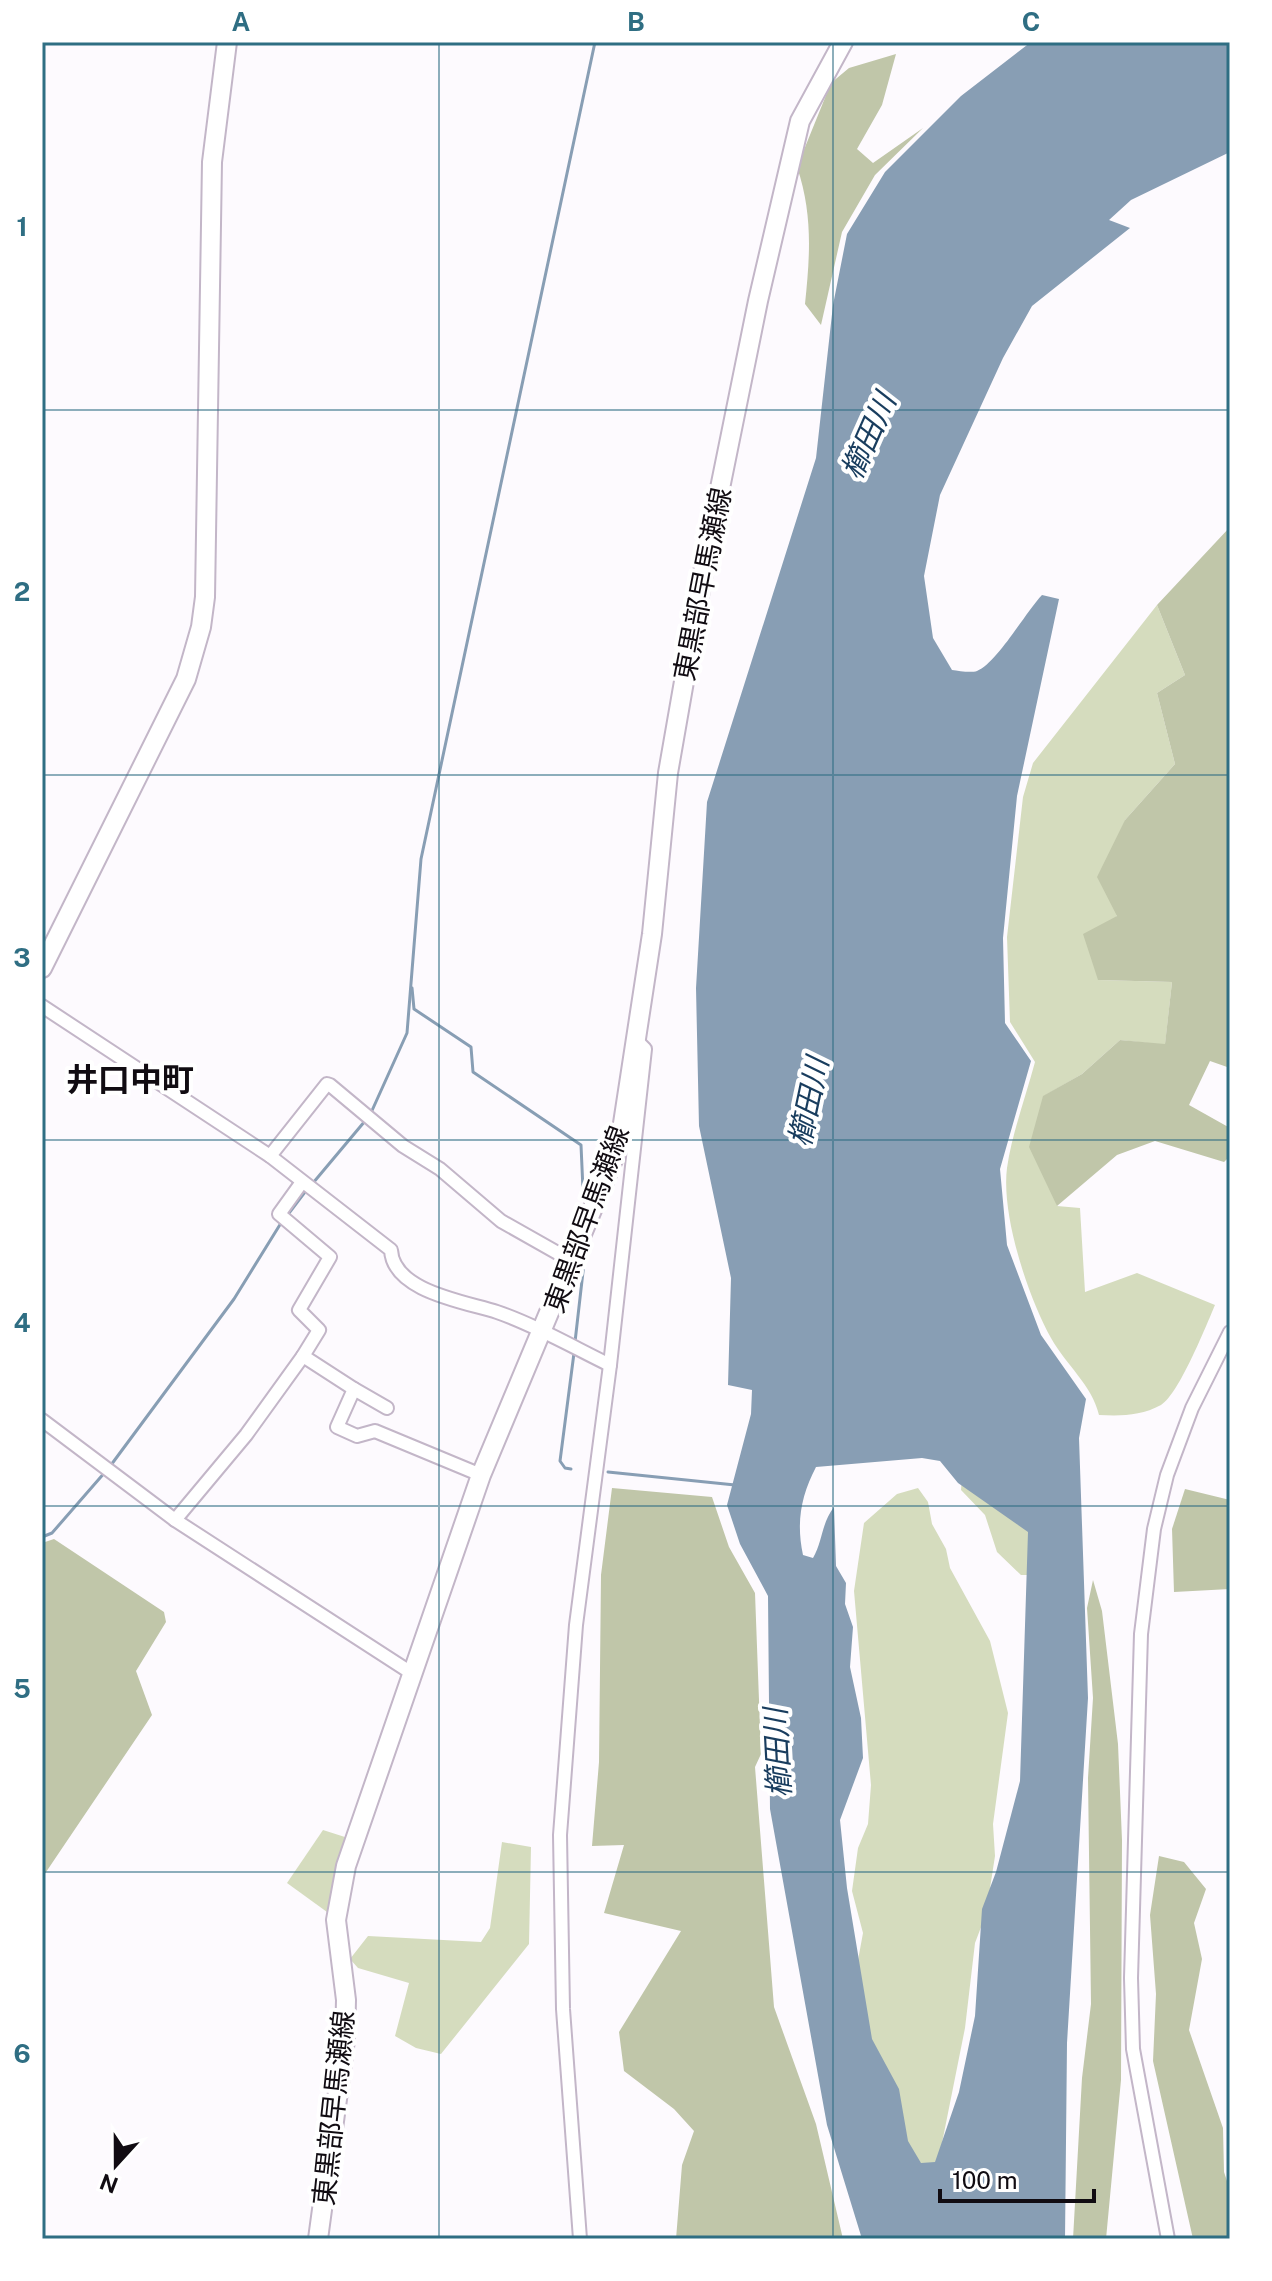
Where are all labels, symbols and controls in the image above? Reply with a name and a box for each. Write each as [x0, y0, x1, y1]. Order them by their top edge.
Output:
text: A [232, 6, 251, 37]
text: B [627, 6, 645, 37]
text: C [1022, 6, 1040, 37]
text: 1 [16, 211, 28, 242]
water label: 櫛田川 [833, 385, 904, 484]
street label: 東黒部早馬瀬線 [667, 485, 737, 683]
text: 2 [14, 576, 30, 607]
text: 3 [13, 942, 31, 973]
water label: 櫛田川 [781, 1051, 836, 1150]
district label: 井口中町 [66, 1061, 194, 1098]
street label: 東黒部早馬瀬線 [537, 1121, 635, 1317]
text: 4 [13, 1307, 31, 1338]
text: 5 [13, 1673, 31, 1704]
water label: 櫛田川 [757, 1704, 797, 1799]
street label: 東黒部早馬瀬線 [306, 2009, 360, 2207]
text: 6 [13, 2038, 31, 2069]
north arrow [76, 2125, 156, 2205]
scale bar [940, 2153, 1094, 2203]
text: 100 m [952, 2166, 1018, 2194]
text: N [96, 2168, 122, 2199]

